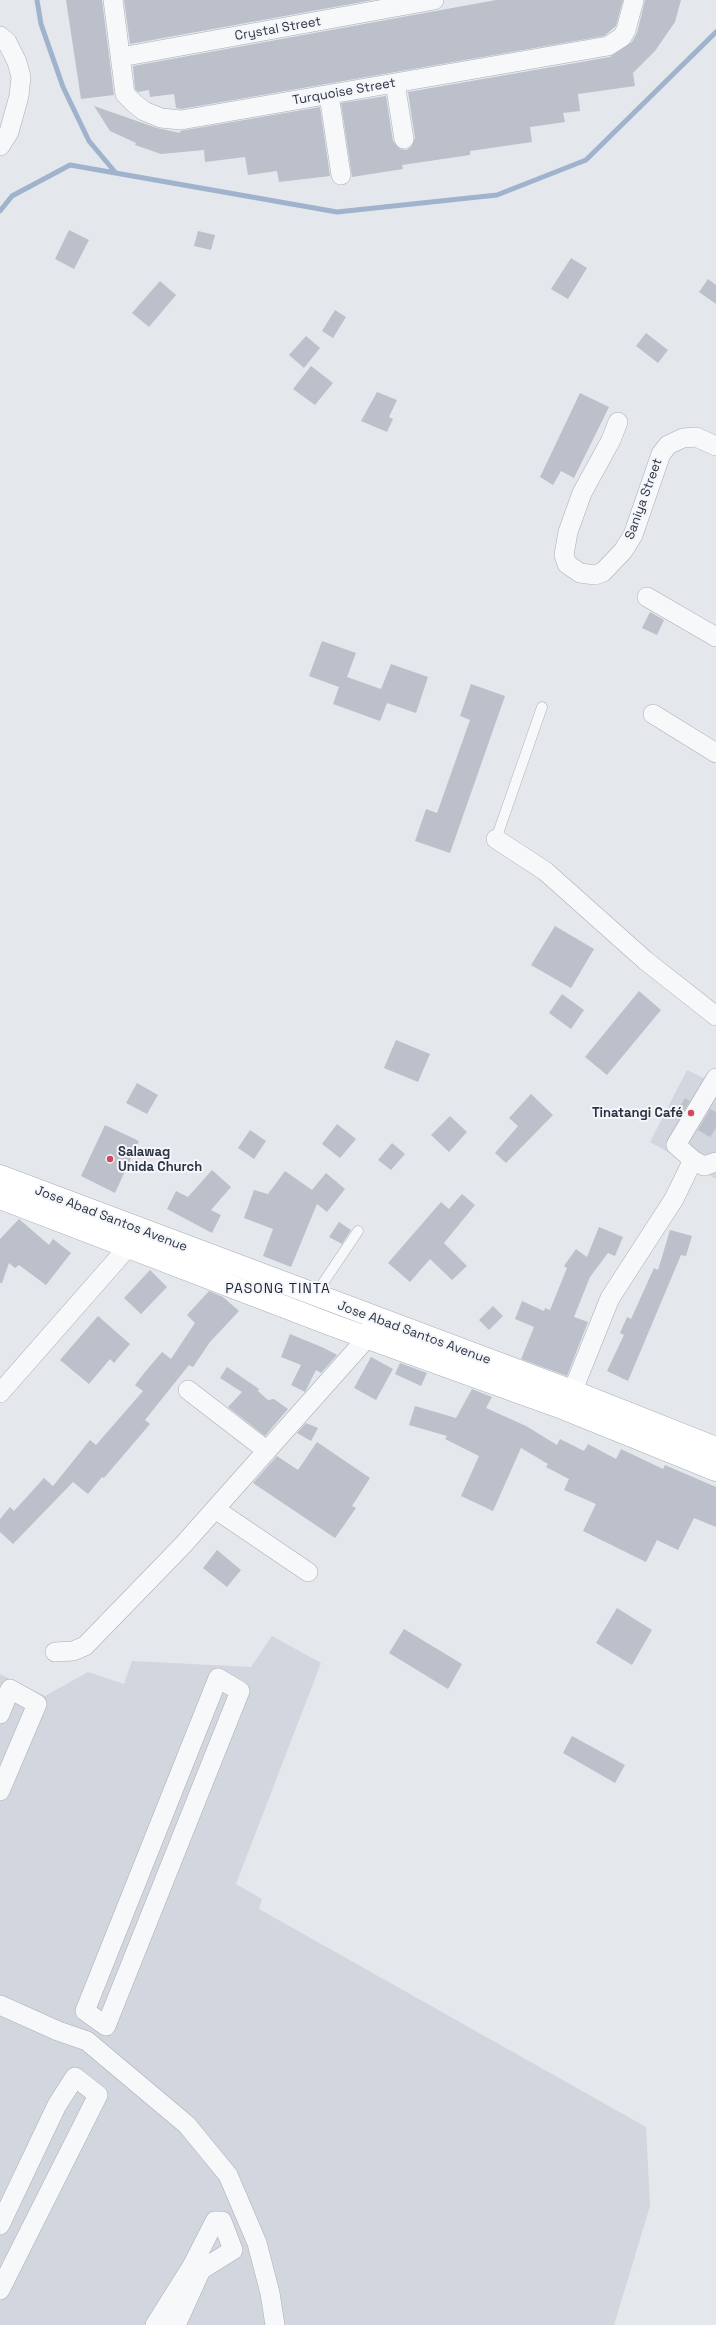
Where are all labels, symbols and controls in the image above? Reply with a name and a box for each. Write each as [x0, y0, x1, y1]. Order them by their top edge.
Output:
street label: Crystal Street [234, 14, 322, 44]
street label: Turquoise Street [291, 75, 397, 109]
street label: Saniya Street [622, 456, 666, 542]
place label: Tinatangi Café [592, 1105, 683, 1121]
marker: Tinatangi Café [686, 1108, 696, 1118]
place label: Salawag Unida Church [118, 1144, 202, 1175]
marker: Salawag Unida Church [105, 1154, 115, 1164]
street label: Jose Abad Santos Avenue [33, 1183, 189, 1255]
district label: PASONG TINTA [225, 1281, 331, 1297]
street label: Jose Abad Santos Avenue [335, 1298, 493, 1368]

